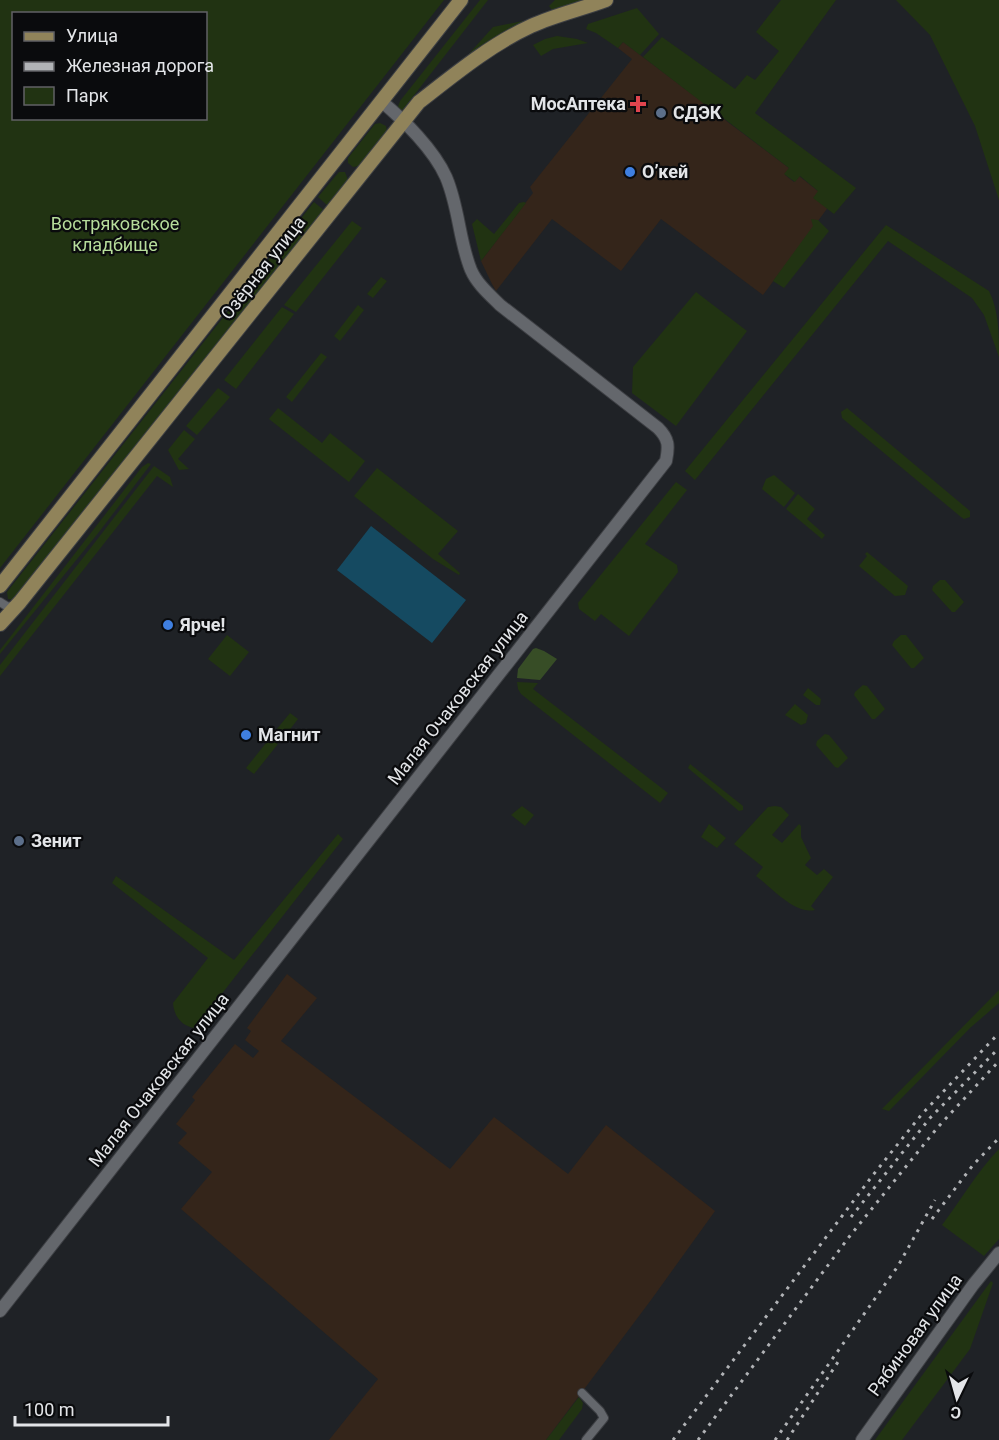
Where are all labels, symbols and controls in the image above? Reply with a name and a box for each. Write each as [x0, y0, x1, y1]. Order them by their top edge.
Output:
legend [12, 12, 207, 120]
text: Улица [66, 25, 118, 46]
text: Железная дорога [66, 55, 214, 76]
text: Парк [66, 85, 109, 106]
place label: МосАптека [531, 93, 626, 114]
marker: МосАптека [631, 97, 645, 111]
place label: СДЭК [673, 102, 722, 123]
marker: СДЭК [654, 106, 668, 120]
place label: О’кей [642, 161, 688, 182]
marker: О’кей [623, 165, 637, 179]
street label: Озёрная улица [216, 212, 309, 323]
park label: Востряковское кладбище [51, 213, 179, 255]
street label: Малая Очаковская улица [383, 607, 532, 789]
place label: Ярче! [179, 614, 225, 635]
marker: Ярче! [161, 618, 175, 632]
place label: Магнит [258, 724, 321, 745]
marker: Магнит [239, 728, 253, 742]
place label: Зенит [31, 830, 81, 851]
marker: Зенит [12, 834, 26, 848]
street label: Малая Очаковская улица [84, 989, 233, 1171]
street label: Рябиновая улица [863, 1270, 966, 1400]
north arrow [927, 1368, 987, 1428]
scale bar [15, 1389, 168, 1427]
text: 100 m [24, 1399, 75, 1420]
text: С [950, 1403, 962, 1422]

